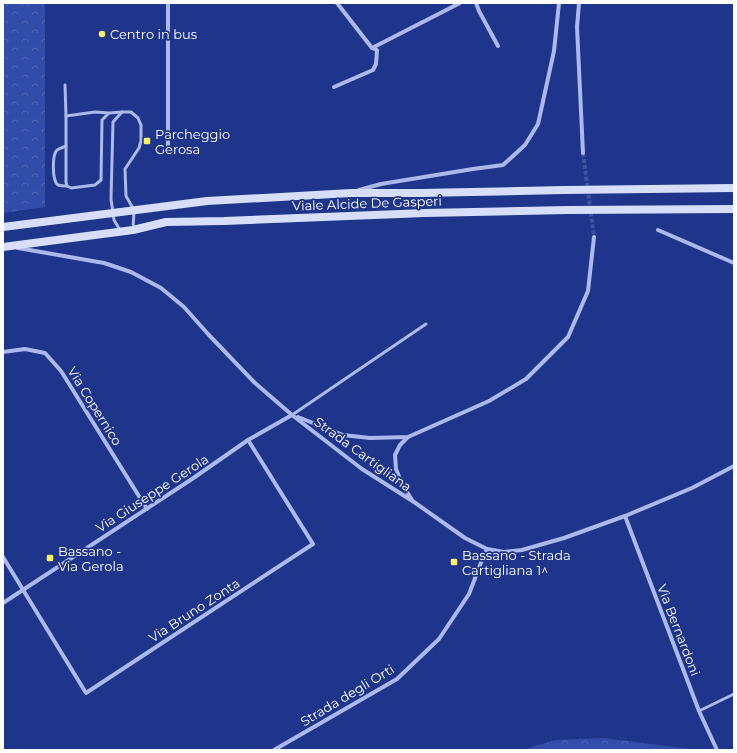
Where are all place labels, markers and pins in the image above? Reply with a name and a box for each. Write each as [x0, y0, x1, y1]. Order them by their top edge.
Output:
place label: Centro in bus [110, 26, 197, 42]
marker: Centro in bus [97, 29, 107, 39]
place label: Parcheggio Gerosa [155, 126, 230, 157]
marker: Parcheggio Gerosa [142, 136, 152, 146]
place label: Bassano - Via Gerola [58, 543, 124, 574]
place label: Bassano - Strada Cartigliana 1^ [462, 547, 571, 578]
marker: Bassano - Via Gerola [45, 553, 55, 563]
marker: Bassano - Strada Cartigliana 1^ [449, 557, 459, 567]

